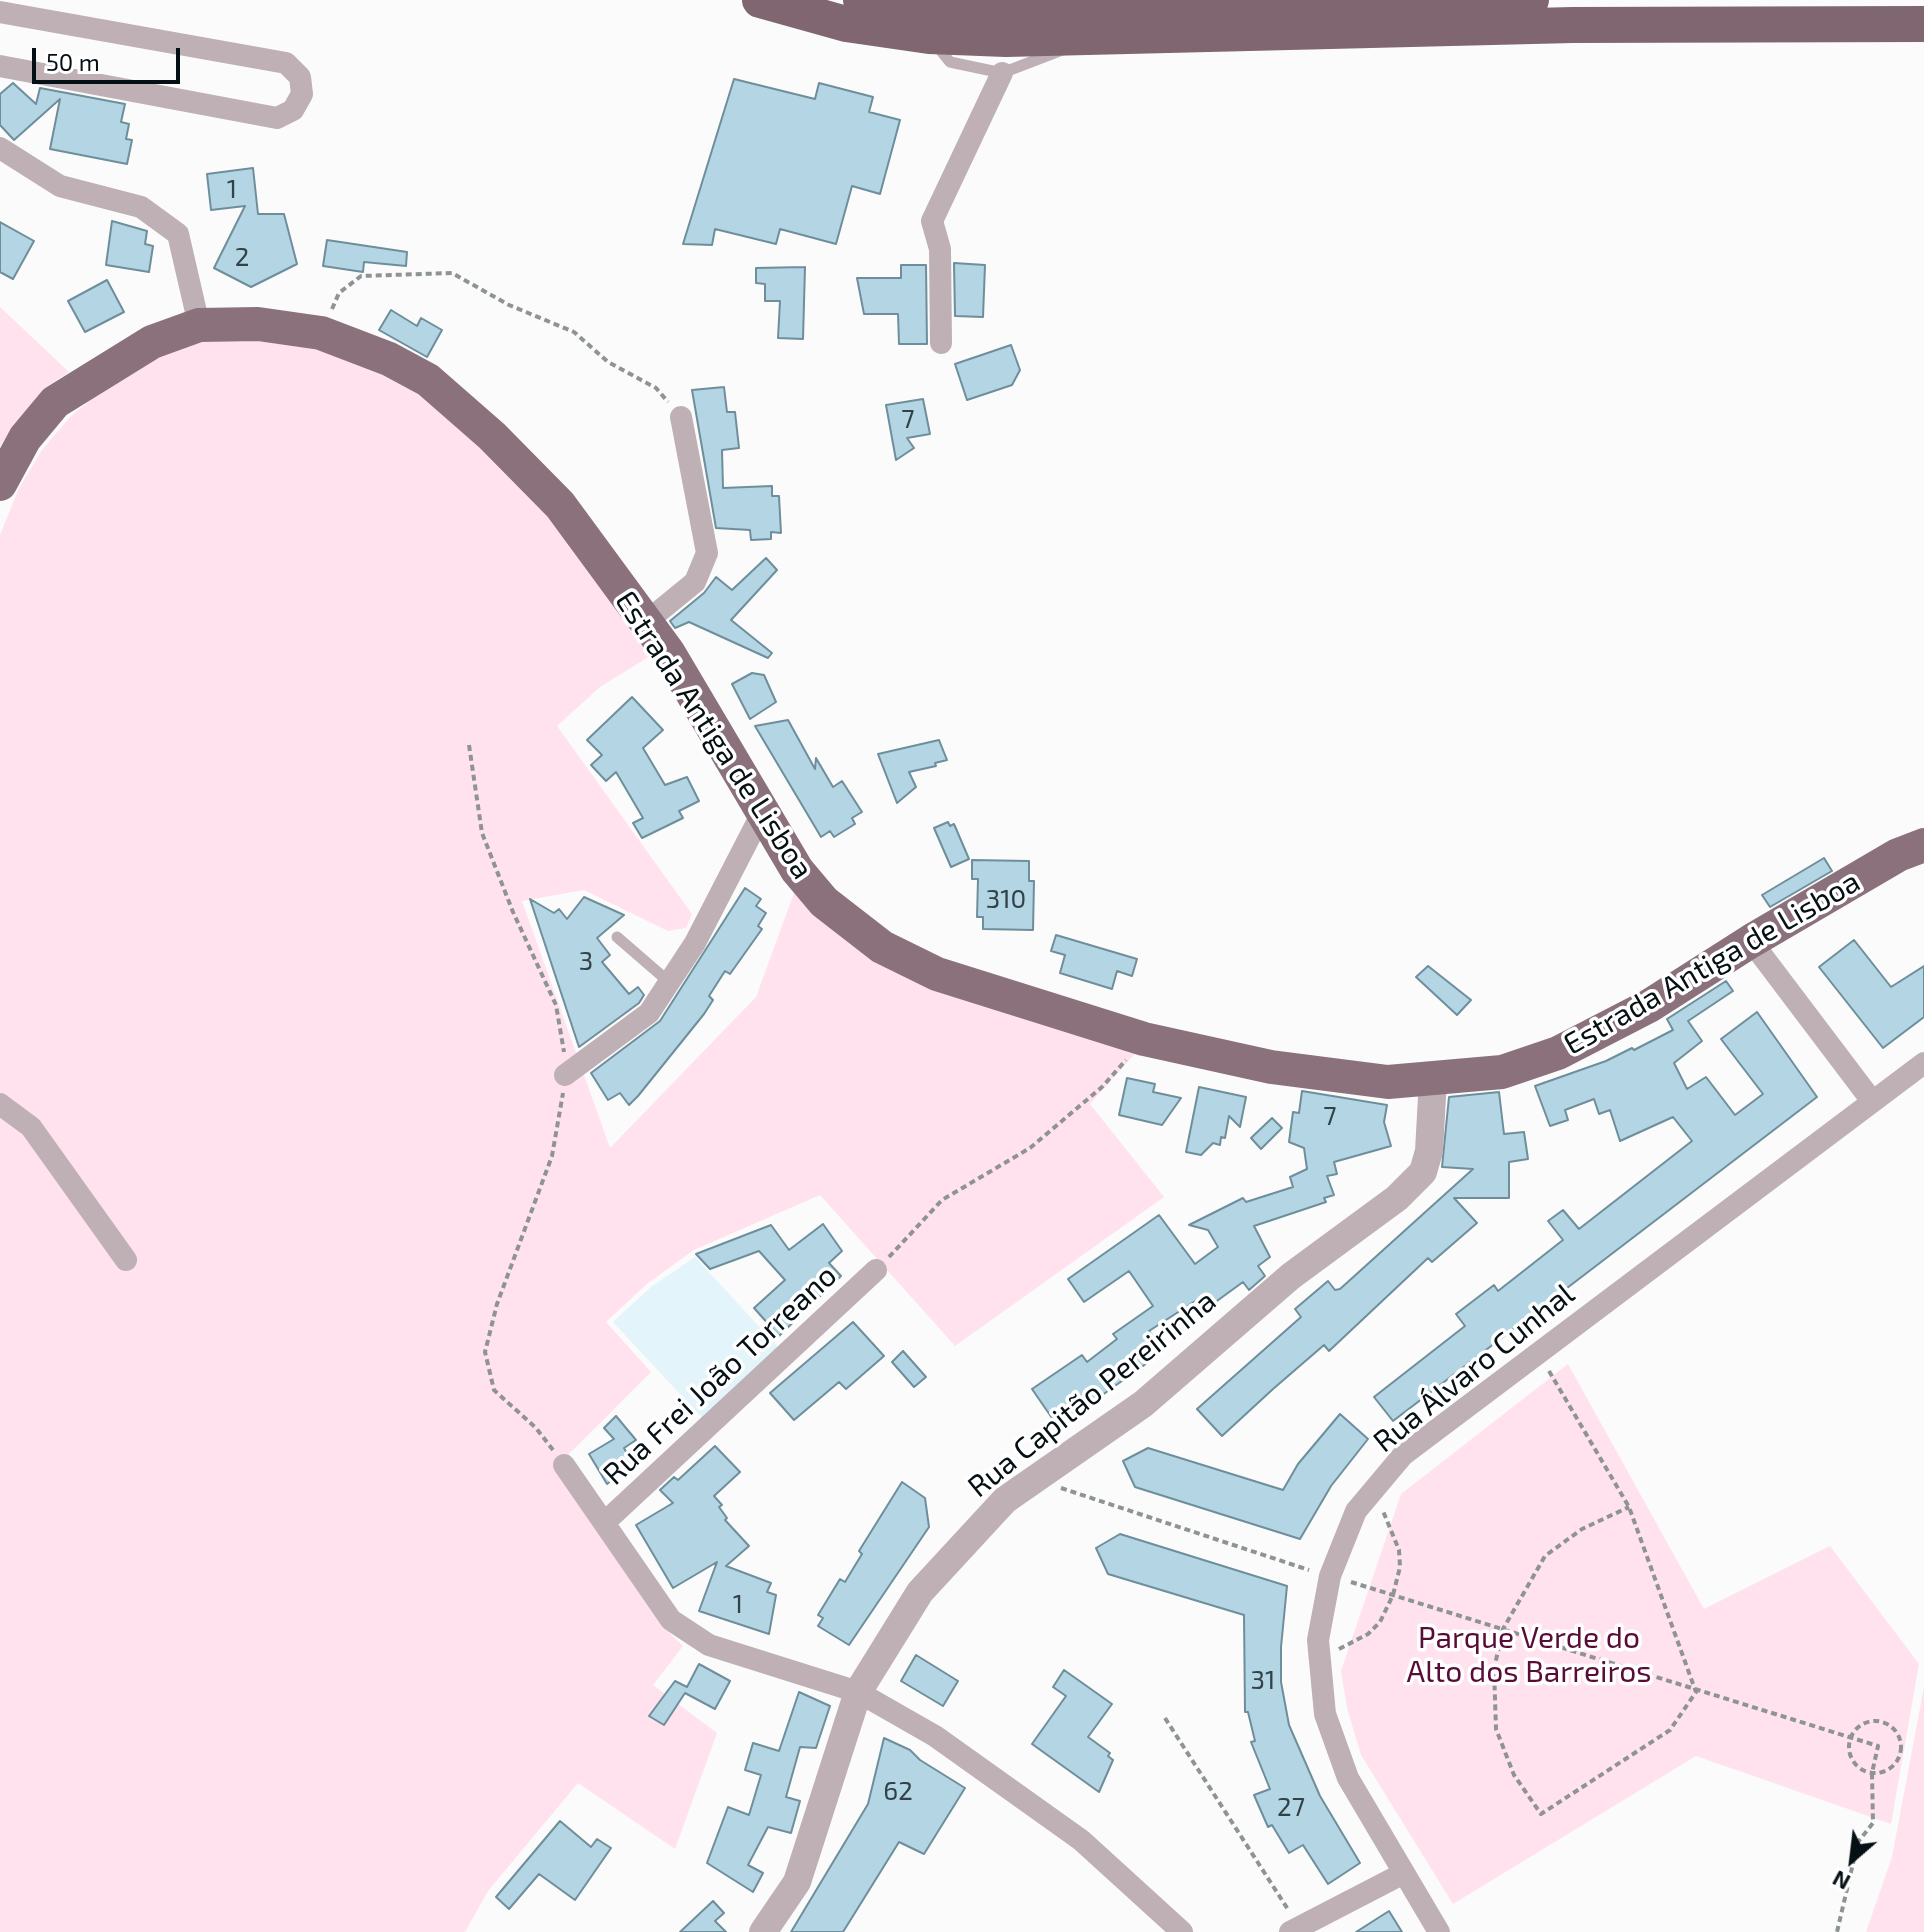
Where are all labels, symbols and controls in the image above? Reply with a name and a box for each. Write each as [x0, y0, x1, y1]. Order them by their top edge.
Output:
scale bar [36, 32, 184, 82]
text: 50 m [46, 47, 100, 76]
house number: 1 [227, 173, 237, 205]
house number: 2 [235, 241, 249, 273]
house number: 7 [901, 403, 915, 435]
street label: Estrada Antiga de Lisboa [607, 584, 821, 886]
street label: Estrada Antiga de Lisboa [1558, 863, 1866, 1063]
house number: 310 [986, 883, 1026, 915]
house number: 3 [579, 945, 593, 977]
house number: 7 [1323, 1100, 1337, 1132]
street label: Rua Frei João Torreano [596, 1258, 844, 1492]
street label: Rua Álvaro Cunhal [1366, 1276, 1582, 1460]
street label: Rua Capitão Pereirinha [961, 1283, 1223, 1505]
house number: 1 [733, 1588, 743, 1620]
park label: Parque Verde do Alto dos Barreiros [1407, 1620, 1651, 1690]
house number: 31 [1251, 1664, 1275, 1696]
house number: 62 [883, 1775, 913, 1807]
house number: 27 [1277, 1791, 1305, 1823]
north arrow [1812, 1820, 1892, 1900]
text: N [1828, 1866, 1854, 1896]

